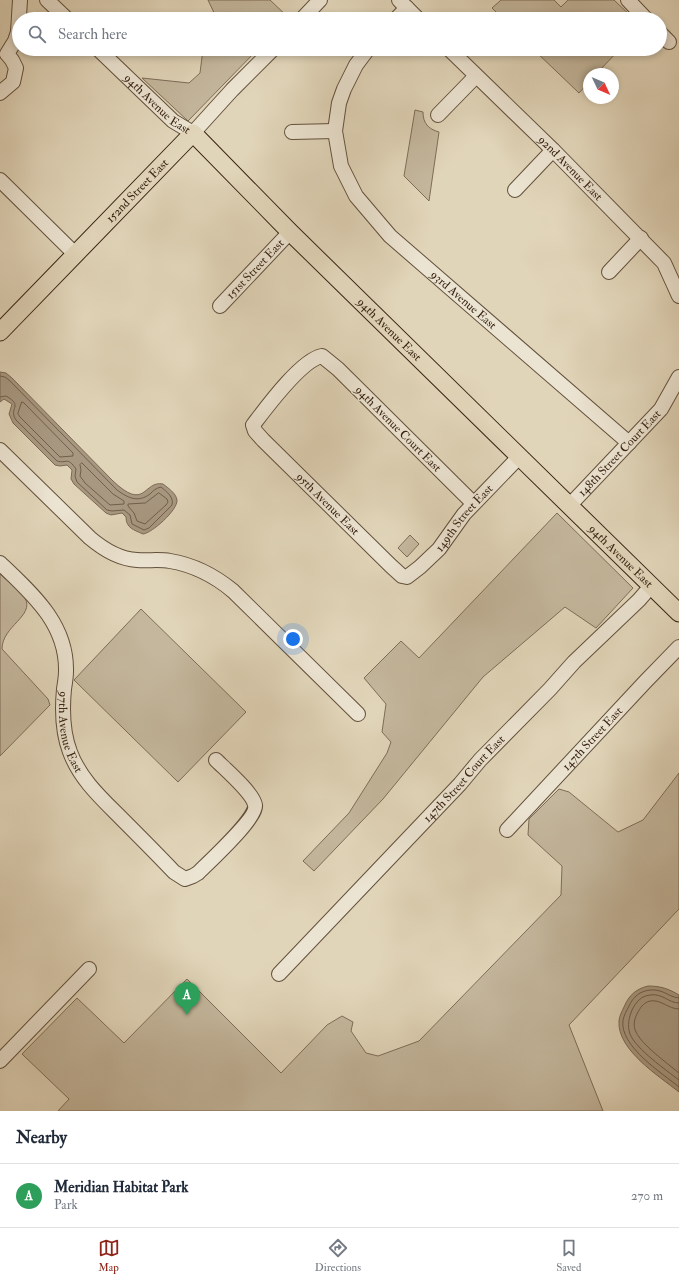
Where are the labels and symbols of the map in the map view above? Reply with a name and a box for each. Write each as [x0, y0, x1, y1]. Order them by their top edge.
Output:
north arrow [583, 68, 619, 104]
street label: 94th Avenue East [120, 70, 193, 137]
street label: 92nd Avenue East [534, 131, 606, 204]
street label: 152nd Street East [103, 155, 172, 226]
street label: 151st Street East [223, 236, 287, 302]
street label: 93rd Avenue East [427, 266, 500, 333]
street label: 94th Avenue East [353, 294, 425, 364]
street label: 94th Avenue Court East [351, 382, 444, 475]
street label: 148th Street Court East [575, 406, 664, 500]
street label: 95th Avenue East [292, 469, 363, 538]
street label: 149th Street East [432, 481, 496, 555]
street label: 94th Avenue East [585, 521, 656, 591]
your location [283, 629, 303, 649]
street label: 97th Avenue East [55, 690, 86, 776]
street label: 147th Street East [559, 703, 626, 774]
street label: 147th Street Court East [420, 732, 508, 825]
pin: A [174, 982, 200, 1015]

